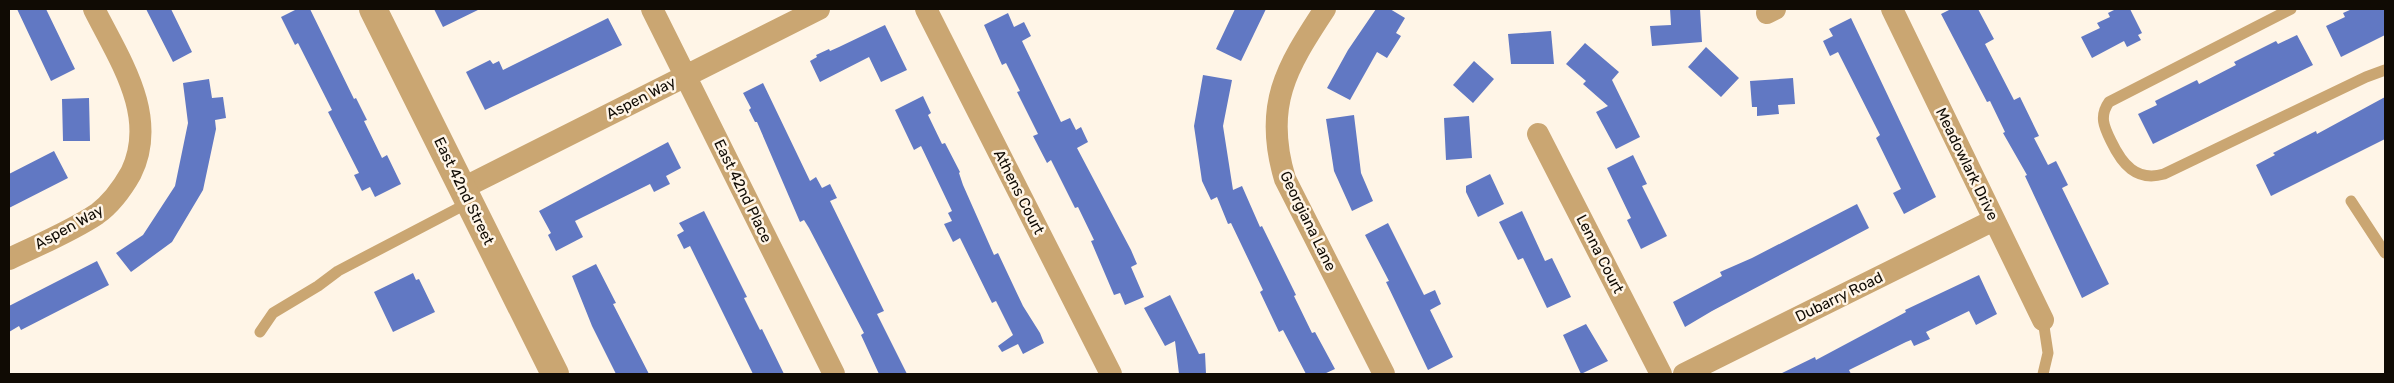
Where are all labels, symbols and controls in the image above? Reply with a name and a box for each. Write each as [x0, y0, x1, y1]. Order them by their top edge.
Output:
street label: Aspen Way [603, 73, 679, 123]
street label: Meadowlark Drive [1932, 105, 2002, 223]
street label: East 42nd Street [430, 134, 498, 248]
street label: East 42nd Place [710, 136, 776, 246]
street label: Athens Court [990, 147, 1048, 237]
street label: Georgiana Lane [1276, 168, 1340, 274]
street label: Aspen Way [32, 201, 106, 253]
street label: Lenna Court [1572, 212, 1628, 297]
street label: Dubarry Road [1792, 268, 1886, 326]

